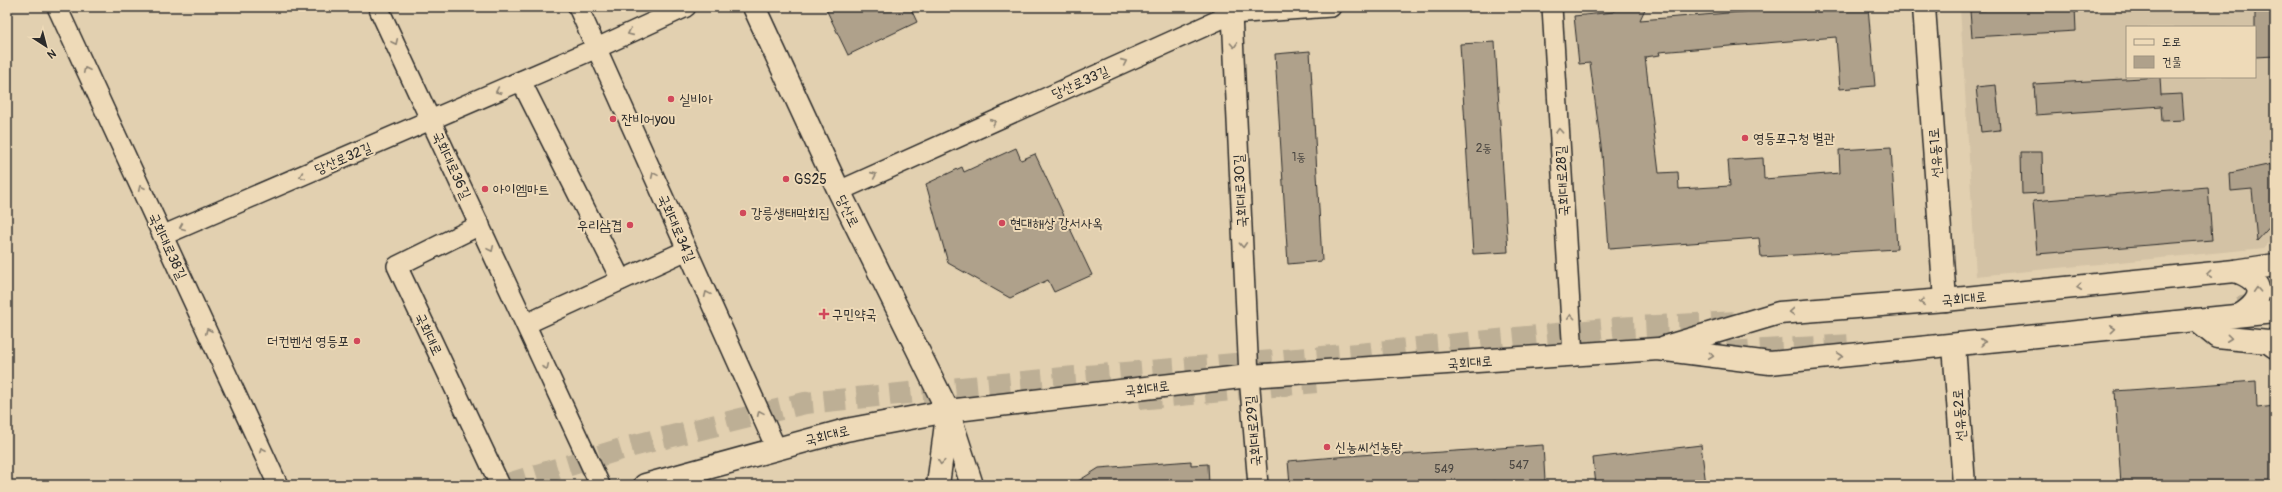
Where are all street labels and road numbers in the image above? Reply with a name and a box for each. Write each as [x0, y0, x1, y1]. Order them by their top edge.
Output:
street label: 당산로33길 [1049, 62, 1112, 103]
street label: 선유동1로 [1925, 127, 1946, 179]
street label: 국회대로36길 [429, 129, 475, 202]
street label: 당산로32길 [312, 138, 375, 178]
street label: 국회대로28길 [1552, 144, 1573, 217]
street label: 국회대로30길 [1230, 153, 1251, 228]
street label: 국회대로34길 [654, 192, 699, 265]
street label: 당산로 [833, 192, 863, 230]
street label: 국회대로38길 [145, 210, 191, 283]
street label: 국회대로 [1941, 288, 1987, 309]
street label: 국회대로 [411, 310, 446, 358]
street label: 국회대로 [1447, 352, 1493, 373]
street label: 국회대로 [1124, 377, 1170, 400]
street label: 선유동2로 [1949, 388, 1970, 442]
street label: 국회대로29길 [1242, 394, 1265, 467]
street label: 국회대로 [803, 422, 851, 449]

